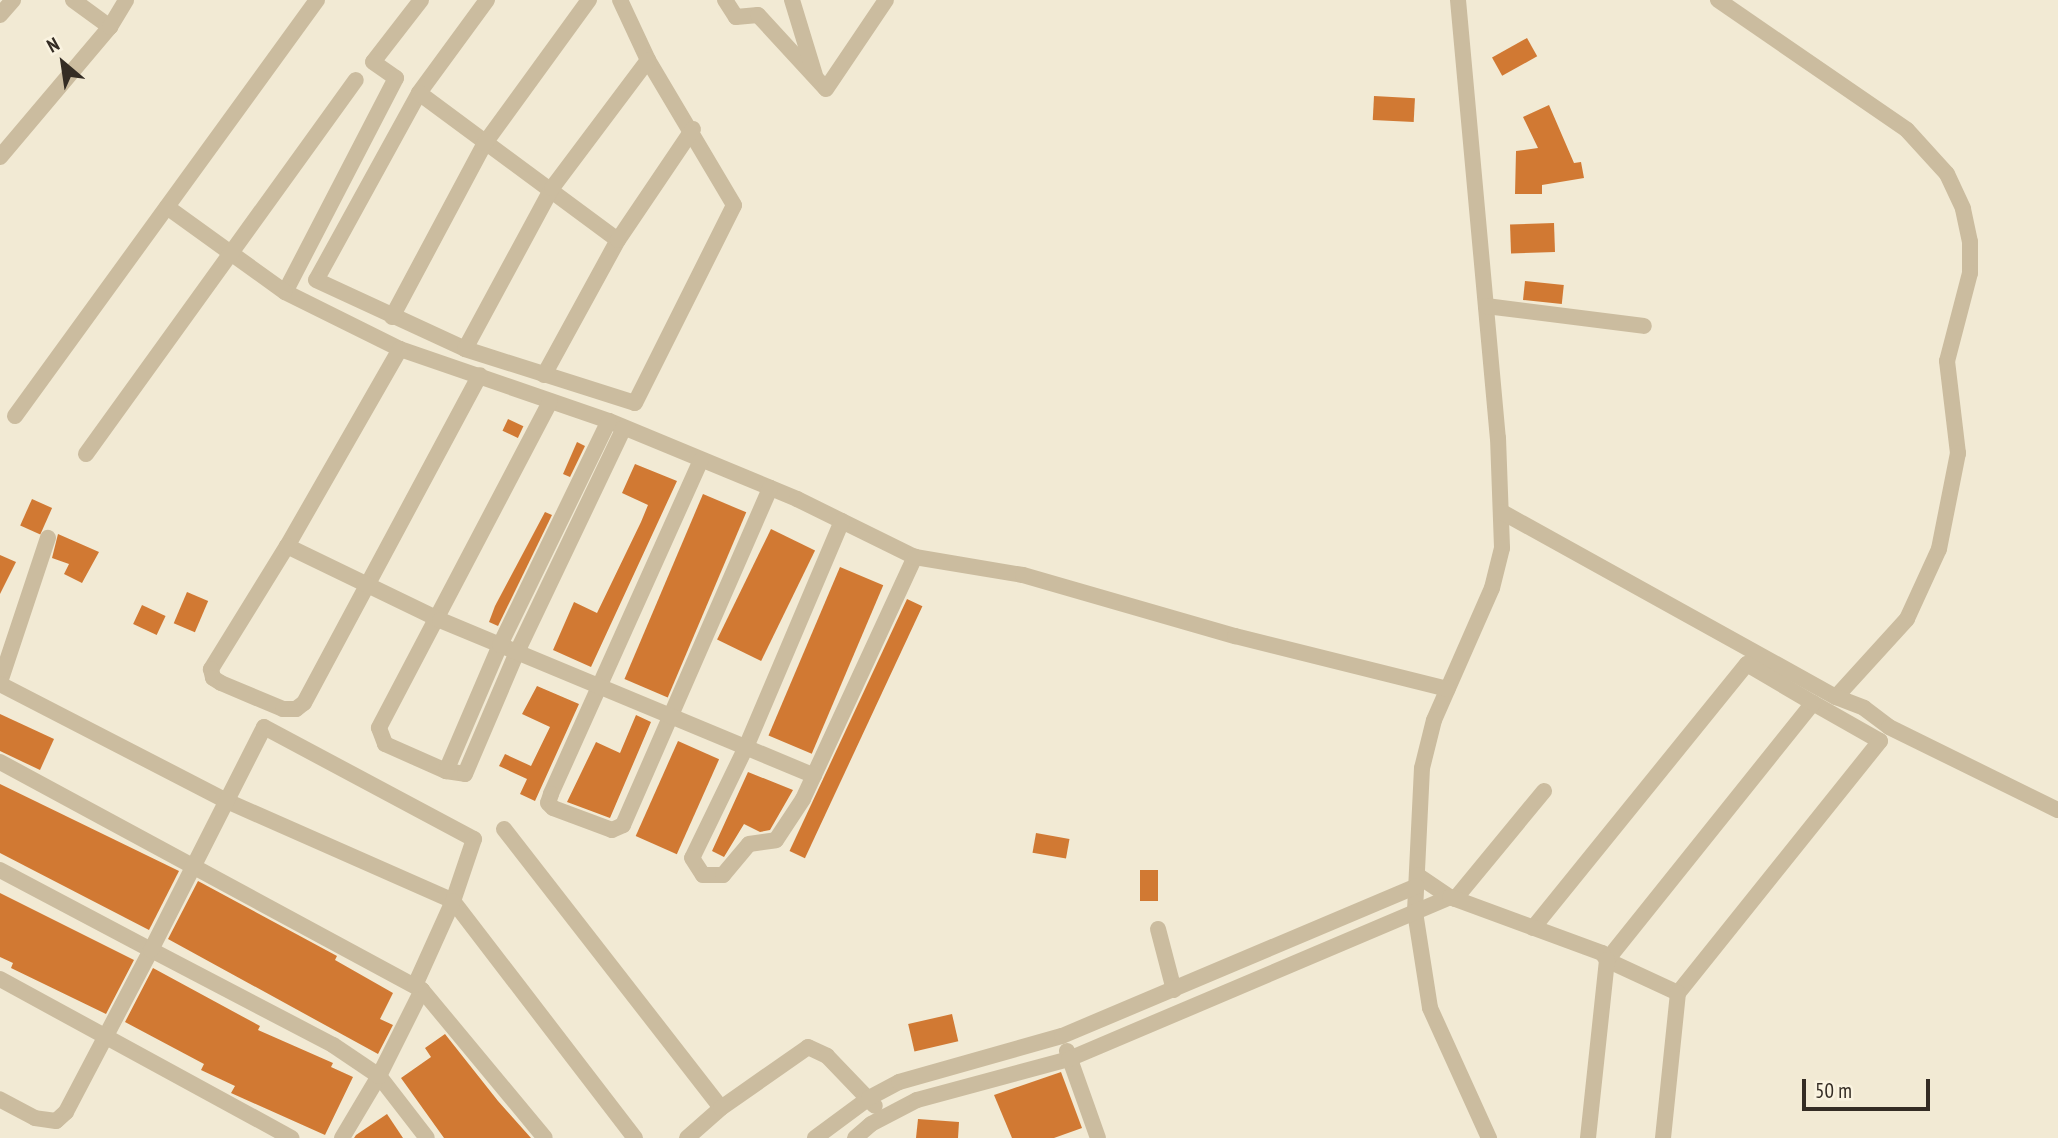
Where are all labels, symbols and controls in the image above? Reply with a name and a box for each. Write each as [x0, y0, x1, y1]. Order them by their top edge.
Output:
north arrow [28, 28, 98, 98]
text: N [43, 32, 63, 58]
scale bar [1806, 1064, 1934, 1108]
text: 50 m [1815, 1077, 1852, 1104]

